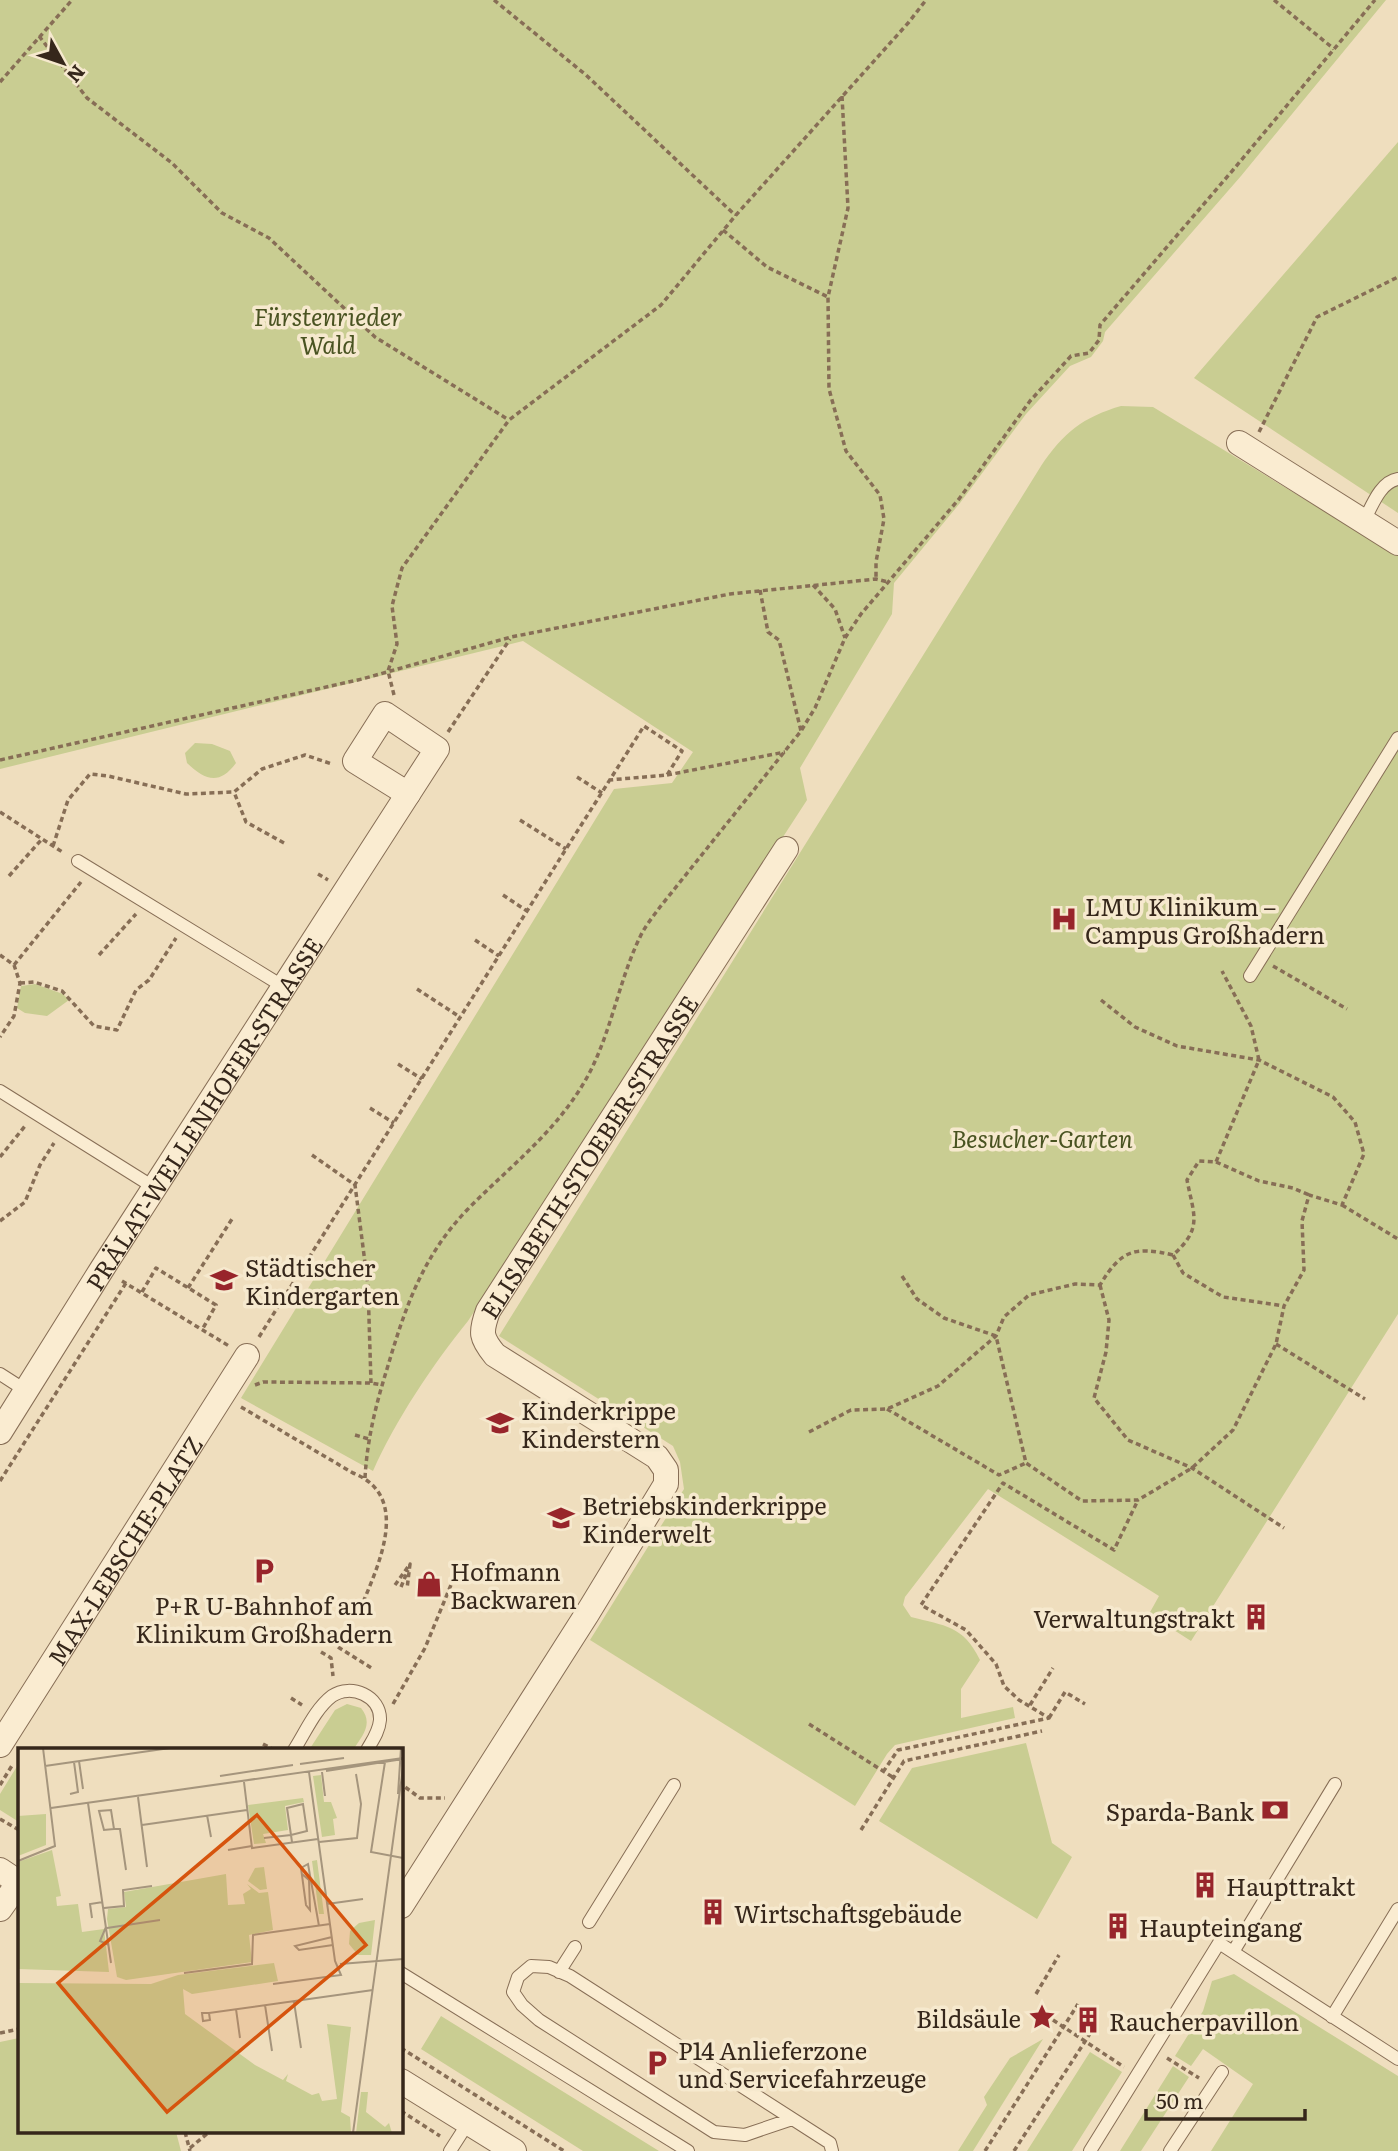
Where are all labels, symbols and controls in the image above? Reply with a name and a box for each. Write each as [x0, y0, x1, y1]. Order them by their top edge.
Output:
north arrow [28, 28, 98, 98]
text: N [61, 59, 93, 90]
park label: Fürstenrieder Wald [254, 298, 402, 361]
place label: LMU Klinikum – Campus Großhadern [1085, 888, 1325, 951]
hospital icon: LMU Klinikum – Campus Großhadern [1049, 904, 1079, 934]
street label: PRÄLAT-WELLENHOFER-STRASSE [76, 929, 329, 1296]
street label: ELISABETH-STOEBER-STRASSE [471, 988, 705, 1325]
park label: Besucher-Garten [951, 1120, 1133, 1155]
place label: Städtischer Kindergarten [245, 1249, 400, 1312]
school or university icon: Städtischer Kindergarten [209, 1265, 239, 1295]
place label: Kinderkrippe Kinderstern [521, 1392, 676, 1455]
school or university icon: Kinderkrippe Kinderstern [485, 1408, 515, 1438]
street label: MAX-LEBSCHE-PLATZ [38, 1428, 210, 1672]
place label: Betriebskinderkrippe Kinderwelt [582, 1487, 827, 1550]
school or university icon: Betriebskinderkrippe Kinderwelt [546, 1503, 576, 1533]
place label: Hofmann Backwaren [450, 1553, 577, 1616]
parking icon: P+R U-Bahnhof am Klinikum Großhadern [249, 1556, 279, 1586]
shop icon: Hofmann Backwaren [414, 1569, 444, 1599]
place label: P+R U-Bahnhof am Klinikum Großhadern [135, 1587, 393, 1650]
place label: Verwaltungstrakt [1033, 1600, 1235, 1635]
building icon: Verwaltungstrakt [1241, 1602, 1271, 1632]
inset map [18, 1748, 402, 2134]
place label: Sparda-Bank [1106, 1793, 1254, 1828]
bank icon: Sparda-Bank [1260, 1795, 1290, 1825]
place label: Haupttrakt [1226, 1868, 1356, 1903]
building icon: Haupttrakt [1190, 1870, 1220, 1900]
place label: Wirtschaftsgebäude [734, 1895, 962, 1930]
building icon: Wirtschaftsgebäude [698, 1897, 728, 1927]
place label: Haupteingang [1139, 1909, 1303, 1944]
building icon: Haupteingang [1103, 1911, 1133, 1941]
place label: Bildsäule [916, 2000, 1021, 2035]
place icon: Bildsäule [1027, 2002, 1057, 2032]
place label: Raucherpavillon [1109, 2003, 1299, 2038]
building icon: Raucherpavillon [1073, 2005, 1103, 2035]
place label: P14 Anlieferzone und Servicefahrzeuge [678, 2032, 926, 2095]
parking icon: P14 Anlieferzone und Servicefahrzeuge [642, 2048, 672, 2078]
scale bar [1146, 2078, 1305, 2122]
text: 50 m [1156, 2084, 1203, 2115]

